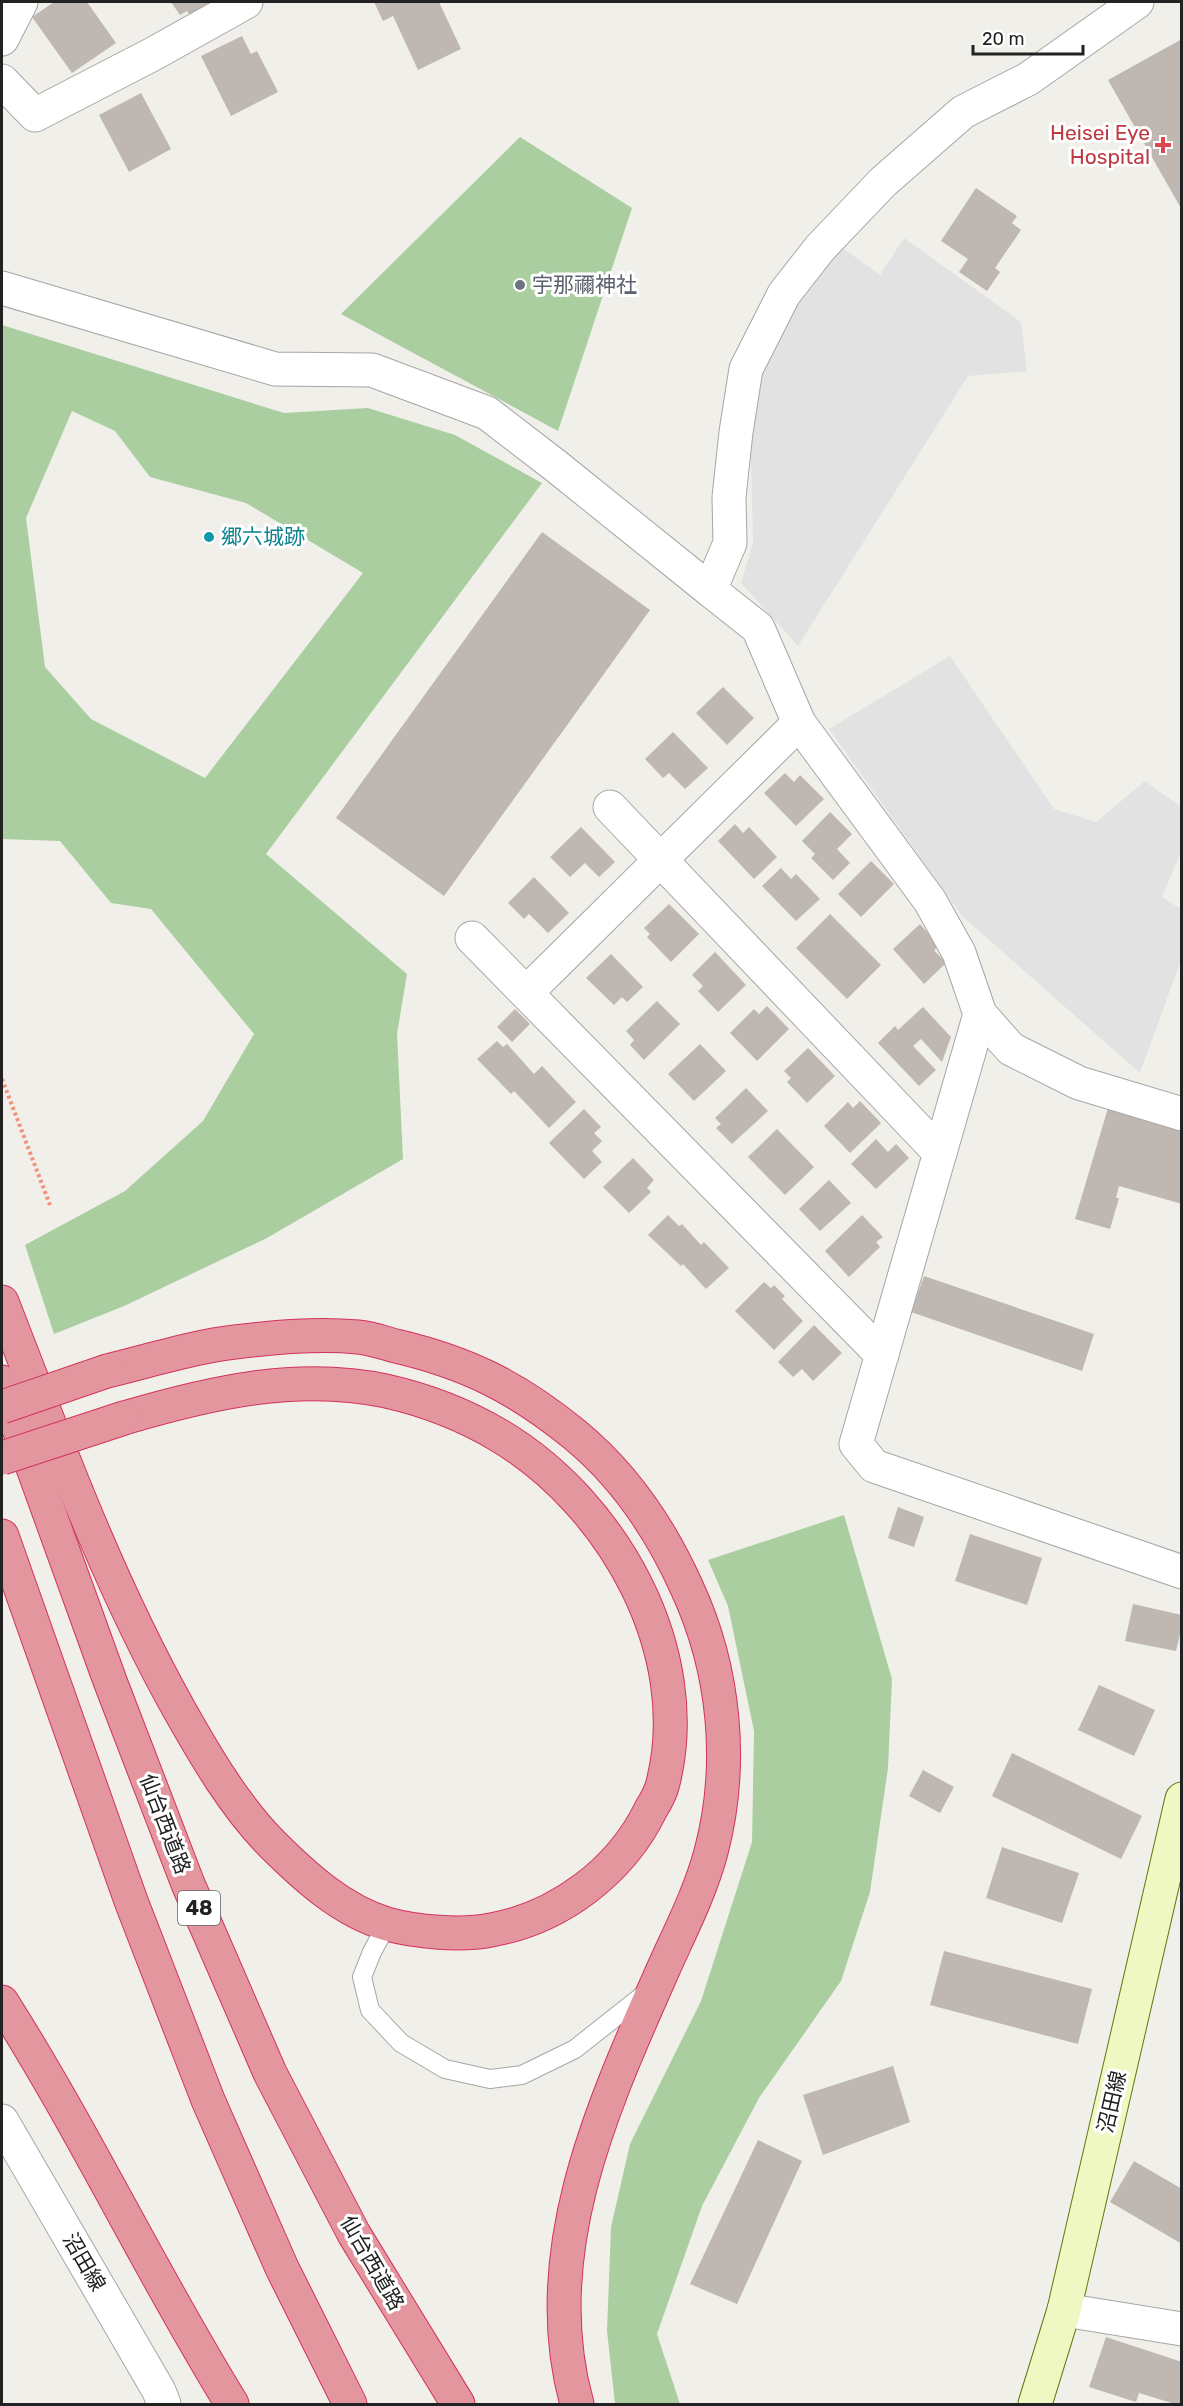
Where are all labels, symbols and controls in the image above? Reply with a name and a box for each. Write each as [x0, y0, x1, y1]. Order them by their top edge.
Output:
scale bar [973, 18, 1082, 56]
text: 20 m [982, 28, 1024, 50]
place label: Heisei Eye Hospital [1050, 120, 1150, 169]
marker: Heisei Eye Hospital [1154, 136, 1172, 154]
place label: 宇那禰神社 [532, 272, 637, 297]
marker: 宇那禰神社 [513, 278, 527, 292]
place label: 郷六城跡 [221, 524, 305, 549]
marker: 郷六城跡 [202, 530, 216, 544]
street label: 仙台西道路 [135, 1770, 196, 1877]
road number: 48 [178, 1891, 220, 1925]
street label: 沼田線 [1092, 2068, 1131, 2135]
street label: 仙台西道路 [335, 2211, 410, 2314]
street label: 沼田線 [58, 2228, 111, 2295]

